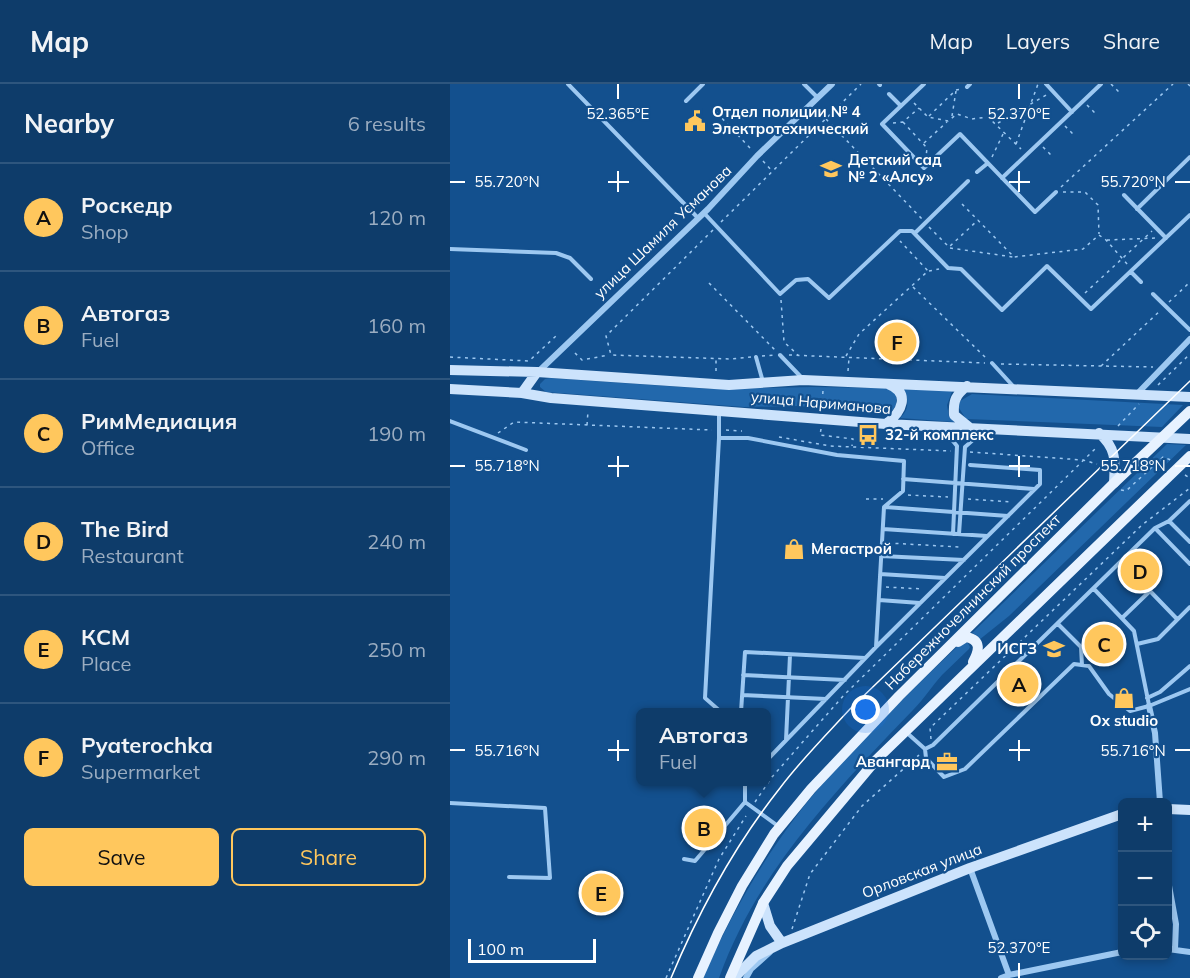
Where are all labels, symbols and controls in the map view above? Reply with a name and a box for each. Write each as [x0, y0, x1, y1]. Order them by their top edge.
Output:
text: Map [30, 24, 89, 59]
text: Map [930, 28, 973, 54]
text: Layers [1006, 28, 1070, 54]
text: Share [1103, 28, 1160, 54]
place label: Отдел полиции № 4 Электротехнический [712, 102, 869, 138]
text: 52.365°E [587, 104, 650, 123]
text: 52.370°E [988, 104, 1051, 123]
text: Nearby [24, 107, 114, 140]
public building icon: Отдел полиции № 4 Электротехнический [683, 109, 707, 133]
text: 6 results [348, 111, 426, 136]
place label: Детский сад № 2 «Алсу» [848, 150, 942, 186]
school or university icon: Детский сад № 2 «Алсу» [819, 157, 843, 181]
street label: улица Шамиля Усманова [590, 161, 735, 302]
text: 55.720°N [474, 172, 540, 191]
text: 55.720°N [1100, 172, 1166, 191]
text: Роскедр [81, 191, 173, 219]
text: A [36, 205, 51, 230]
text: 120 m [367, 205, 426, 230]
text: Shop [81, 219, 129, 244]
text: Автогаз [81, 299, 170, 327]
text: B [37, 313, 50, 338]
text: 160 m [367, 313, 426, 338]
pin: F [878, 320, 916, 364]
text: Fuel [81, 327, 119, 352]
street label: улица Нариманова [750, 387, 892, 418]
text: РимМедиация [81, 407, 237, 435]
text: C [37, 421, 50, 446]
text: 190 m [367, 421, 426, 446]
bus stop icon: 32-й комплекс [856, 423, 880, 447]
place label: 32-й комплекс [885, 425, 994, 444]
text: Office [81, 435, 135, 460]
text: 55.718°N [474, 456, 540, 475]
text: 55.718°N [1100, 456, 1166, 475]
street label: Набережночелнинский проспект [881, 510, 1065, 694]
text: The Bird [81, 515, 169, 543]
text: D [36, 529, 51, 554]
text: 240 m [367, 529, 426, 554]
shop icon: Мегастрой [782, 537, 806, 561]
place label: Мегастрой [811, 539, 892, 558]
text: Restaurant [81, 543, 184, 568]
pin: D [1120, 548, 1160, 594]
pin: C [1084, 622, 1124, 666]
text: КСМ [81, 623, 130, 651]
text: E [38, 637, 49, 662]
text: 250 m [367, 637, 426, 662]
school or university icon: ИСГЗ [1042, 637, 1066, 661]
place label: ИСГЗ [997, 639, 1037, 658]
text: Place [81, 651, 131, 676]
pin: A [1000, 662, 1038, 706]
shop icon: Ox studio [1112, 686, 1136, 710]
your location [851, 695, 880, 724]
popup [636, 708, 771, 786]
place label: Ox studio [1090, 711, 1158, 730]
text: Автогаз [659, 721, 748, 749]
text: Pyaterochka [81, 731, 213, 759]
text: 55.716°N [474, 741, 540, 760]
text: 55.716°N [1100, 741, 1166, 760]
text: F [38, 745, 49, 770]
text: 290 m [367, 745, 426, 770]
text: Fuel [659, 749, 697, 774]
office icon: Авангард [935, 750, 959, 774]
place label: Авангард [856, 752, 930, 771]
text: Supermarket [81, 759, 200, 784]
map controls [1118, 798, 1172, 960]
button: + [1118, 798, 1172, 852]
pin: B [684, 806, 724, 850]
button: Save [24, 828, 219, 886]
button: Share [231, 828, 426, 886]
street label: Орловская улица [859, 839, 985, 902]
button: − [1118, 852, 1172, 906]
pin: E [582, 870, 620, 916]
button: locate [1118, 906, 1172, 960]
scale bar [468, 936, 596, 964]
text: 52.370°E [988, 938, 1051, 957]
text: 100 m [477, 939, 524, 959]

